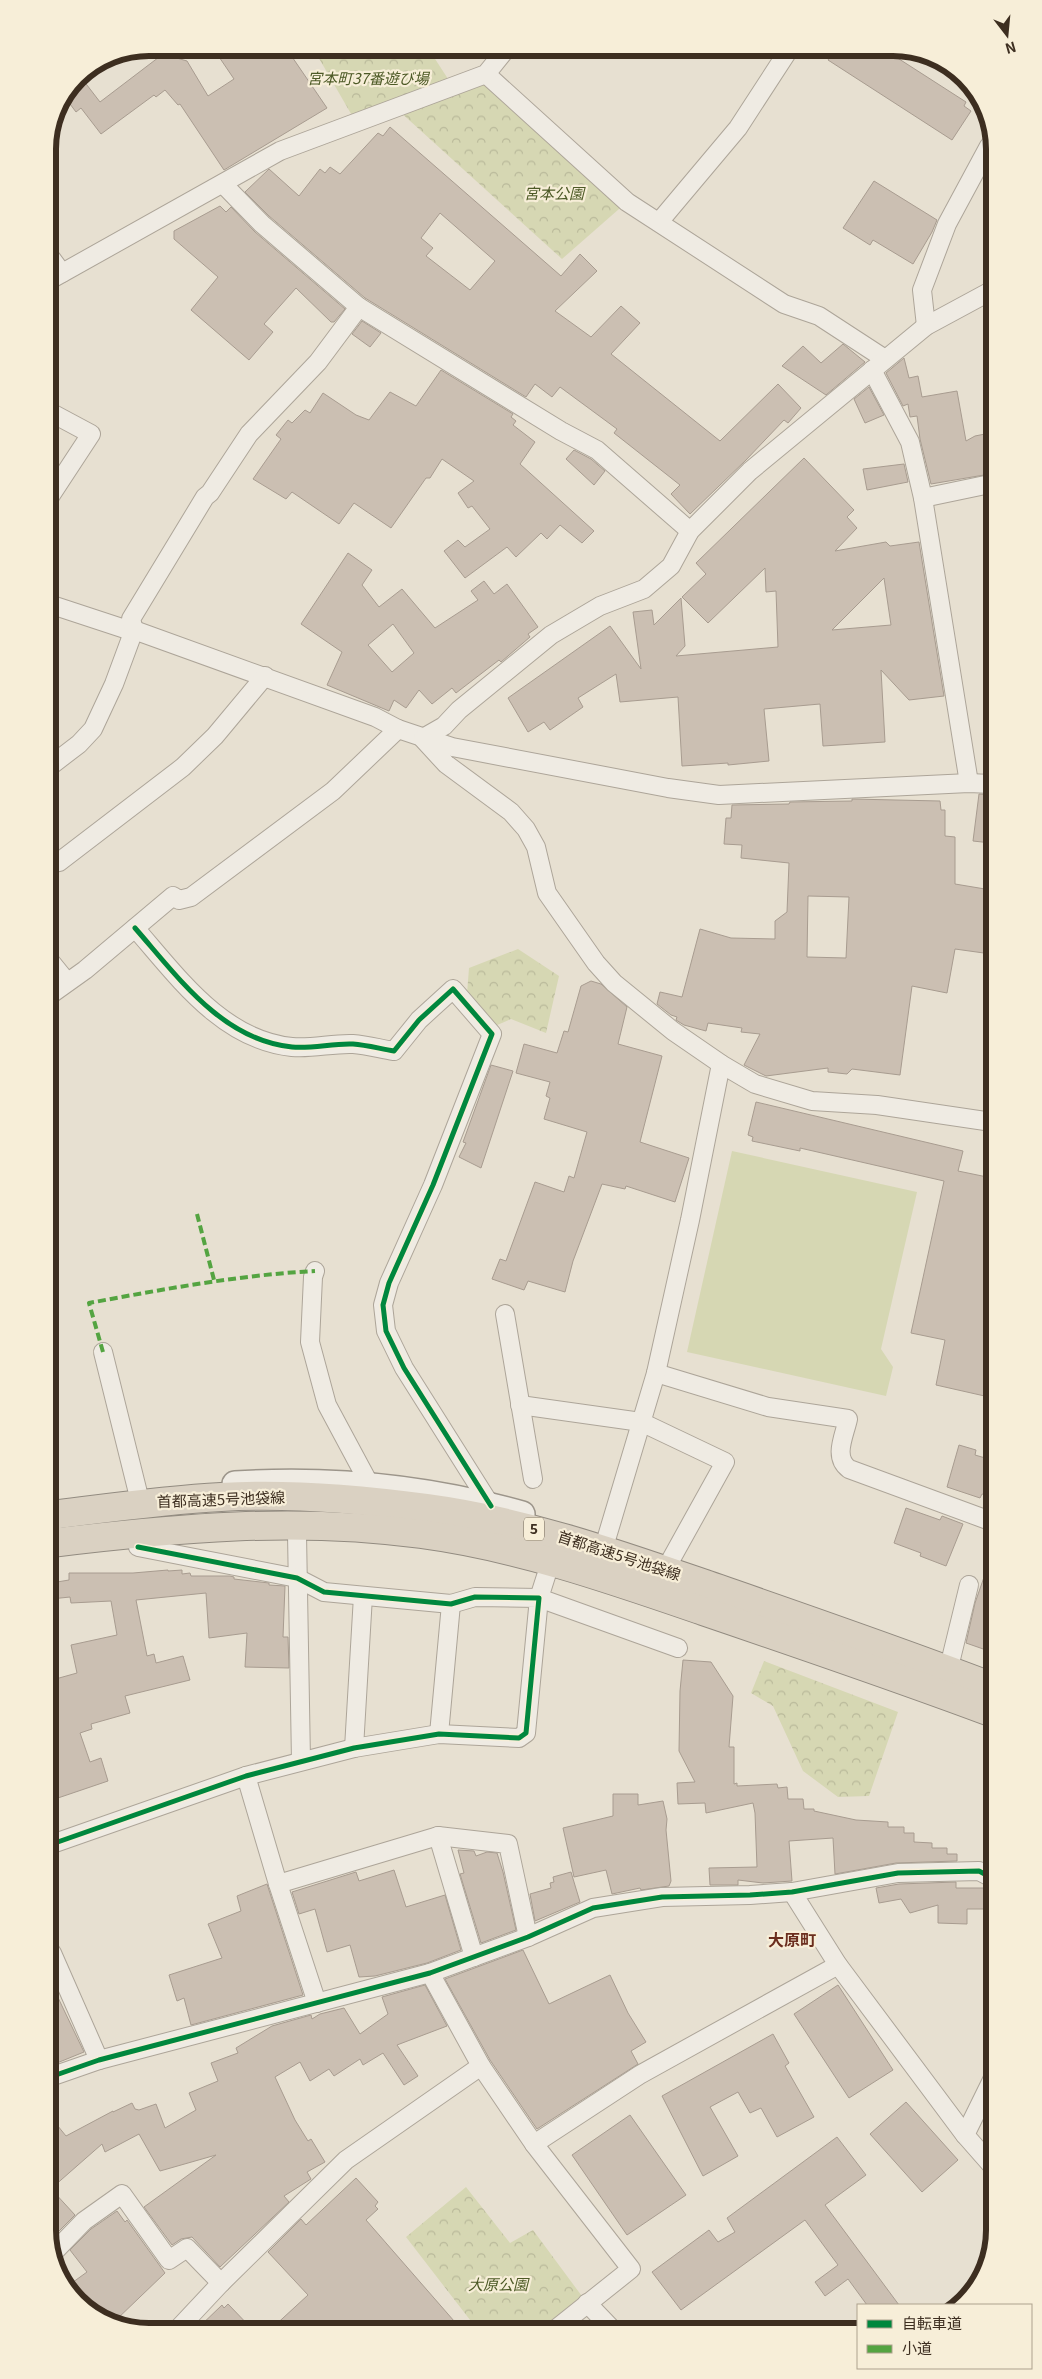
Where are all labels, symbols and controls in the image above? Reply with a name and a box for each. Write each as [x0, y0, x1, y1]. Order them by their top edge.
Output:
north arrow [982, 10, 1032, 60]
text: N [1003, 37, 1019, 60]
park label: 宮本町37番遊び場 [307, 67, 431, 88]
park label: 宮本公園 [524, 182, 586, 203]
street label: 首都高速5号池袋線 [156, 1486, 285, 1511]
road number: 5 [524, 1518, 544, 1540]
street label: 首都高速5号池袋線 [555, 1525, 684, 1584]
district label: 大原町 [768, 1927, 816, 1951]
park label: 大原公園 [468, 2273, 530, 2294]
legend [857, 2304, 1032, 2369]
text: 自転車道 [902, 2312, 962, 2333]
text: 小道 [902, 2337, 932, 2358]

